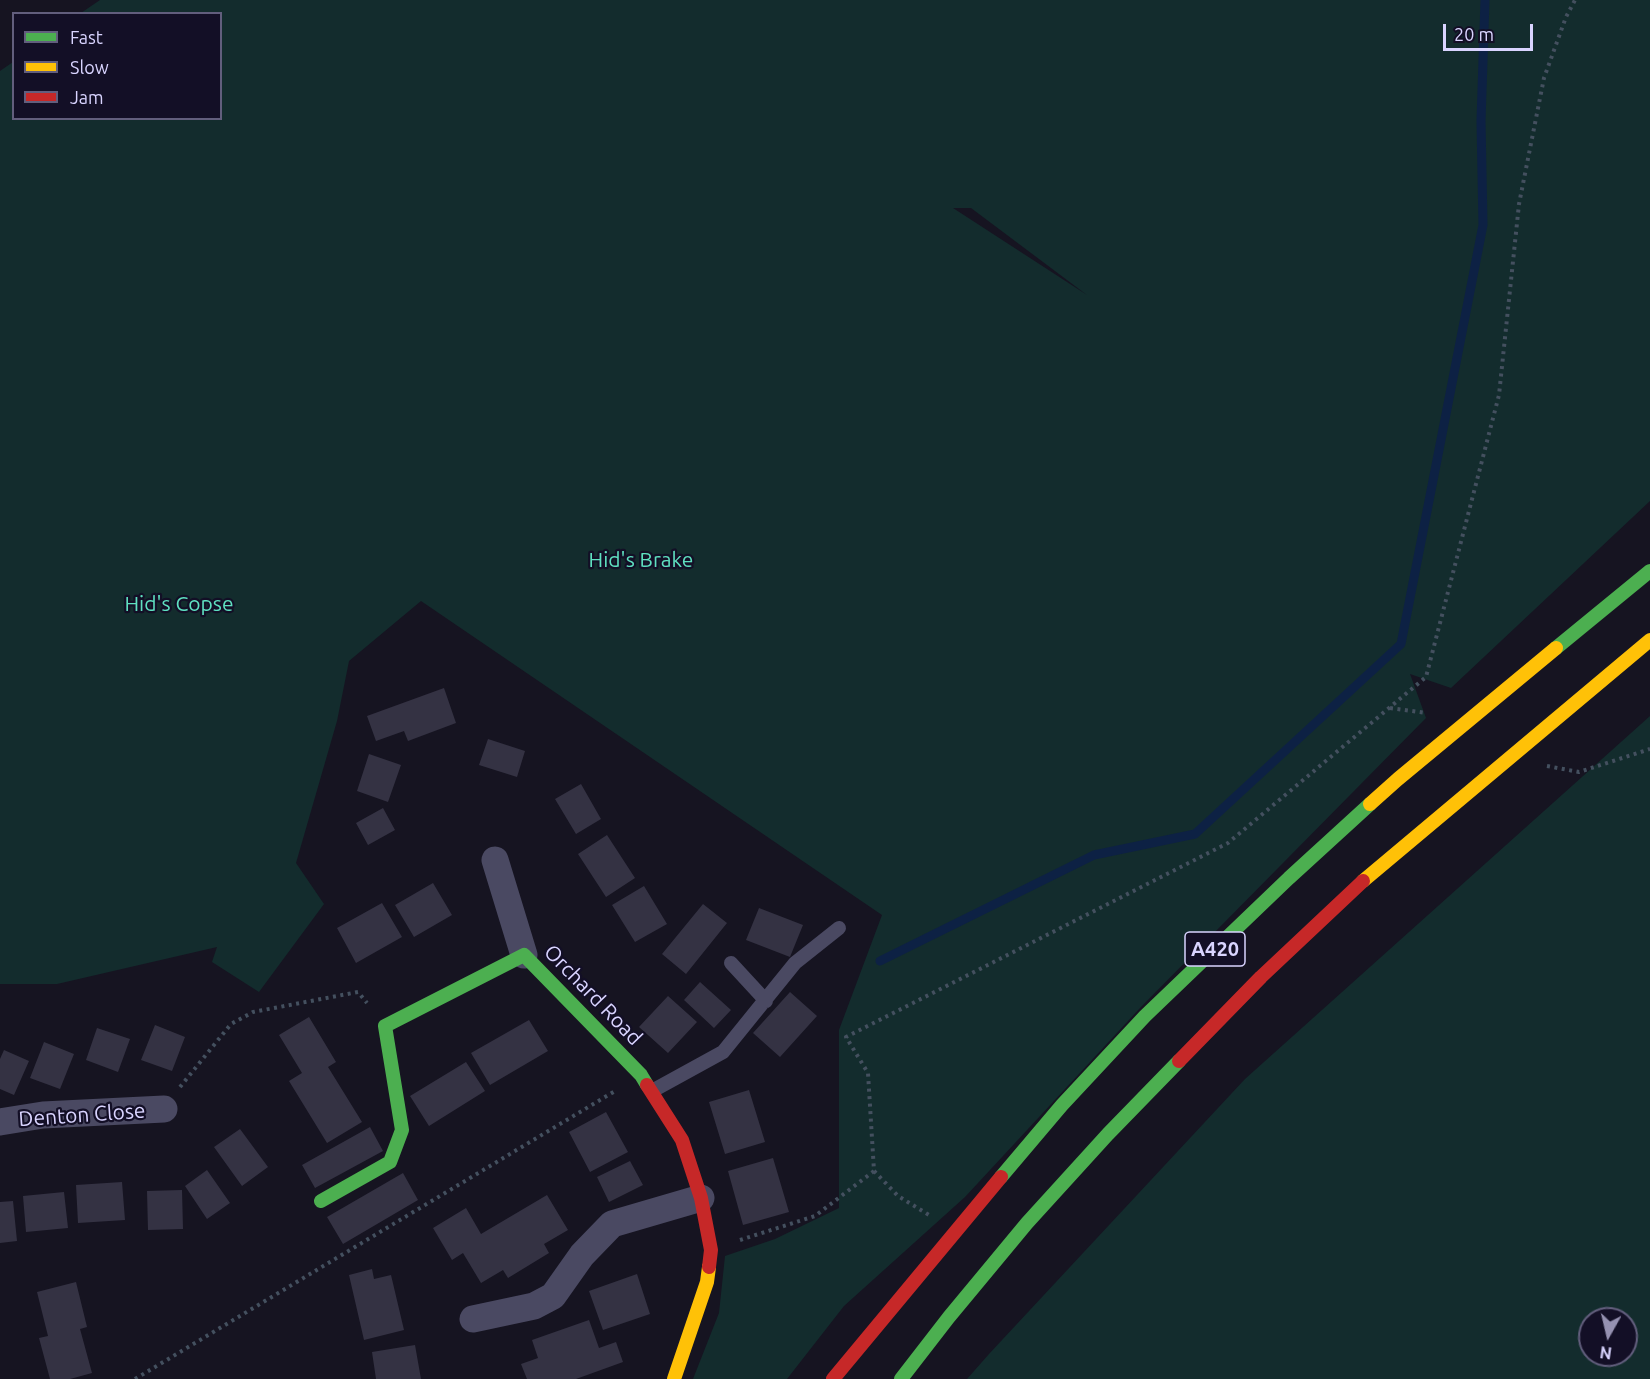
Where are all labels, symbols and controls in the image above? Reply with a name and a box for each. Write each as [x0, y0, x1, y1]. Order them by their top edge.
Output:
legend [12, 12, 222, 120]
scale bar [1446, 12, 1536, 50]
text: 20 m [1454, 24, 1494, 44]
text: Fast [70, 27, 103, 47]
text: Slow [70, 57, 109, 77]
text: Jam [70, 87, 104, 107]
park label: Hid's Brake [589, 547, 693, 573]
park label: Hid's Copse [124, 591, 234, 617]
road number: A420 [1185, 932, 1245, 966]
street label: Orchard Road [539, 939, 647, 1051]
street label: Denton Close [18, 1098, 146, 1132]
north arrow [1578, 1307, 1638, 1367]
text: N [1599, 1343, 1613, 1363]

